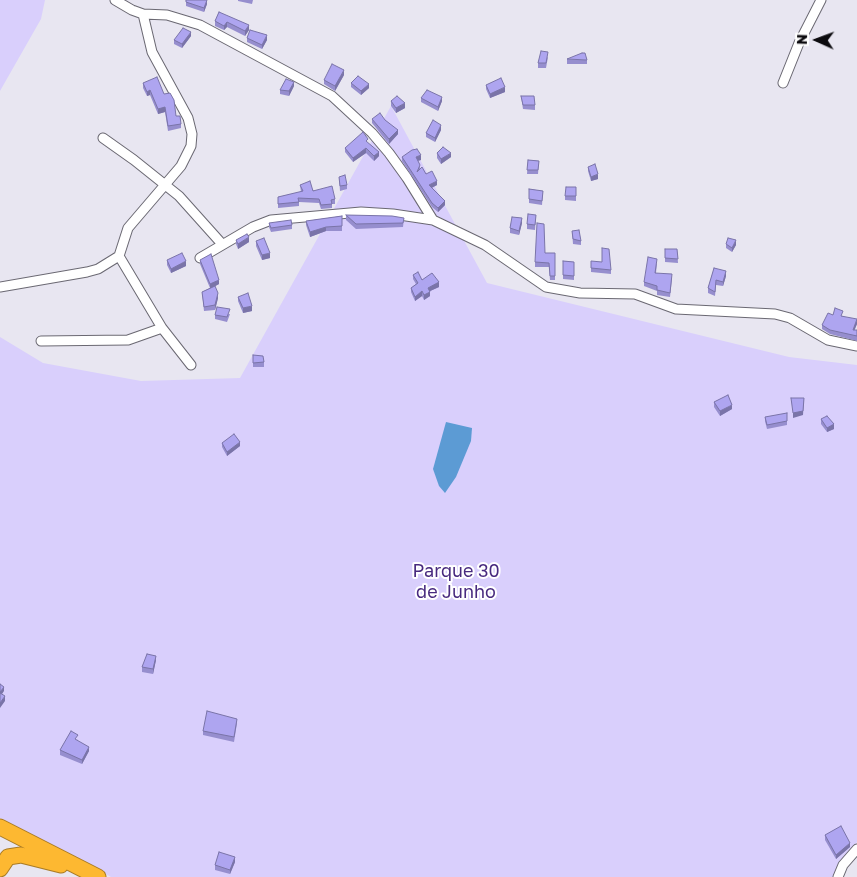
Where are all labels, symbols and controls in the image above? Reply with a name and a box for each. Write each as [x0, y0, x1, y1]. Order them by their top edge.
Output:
north arrow [792, 15, 842, 65]
text: N [793, 34, 810, 45]
park label: Parque 30 de Junho [412, 560, 500, 602]

